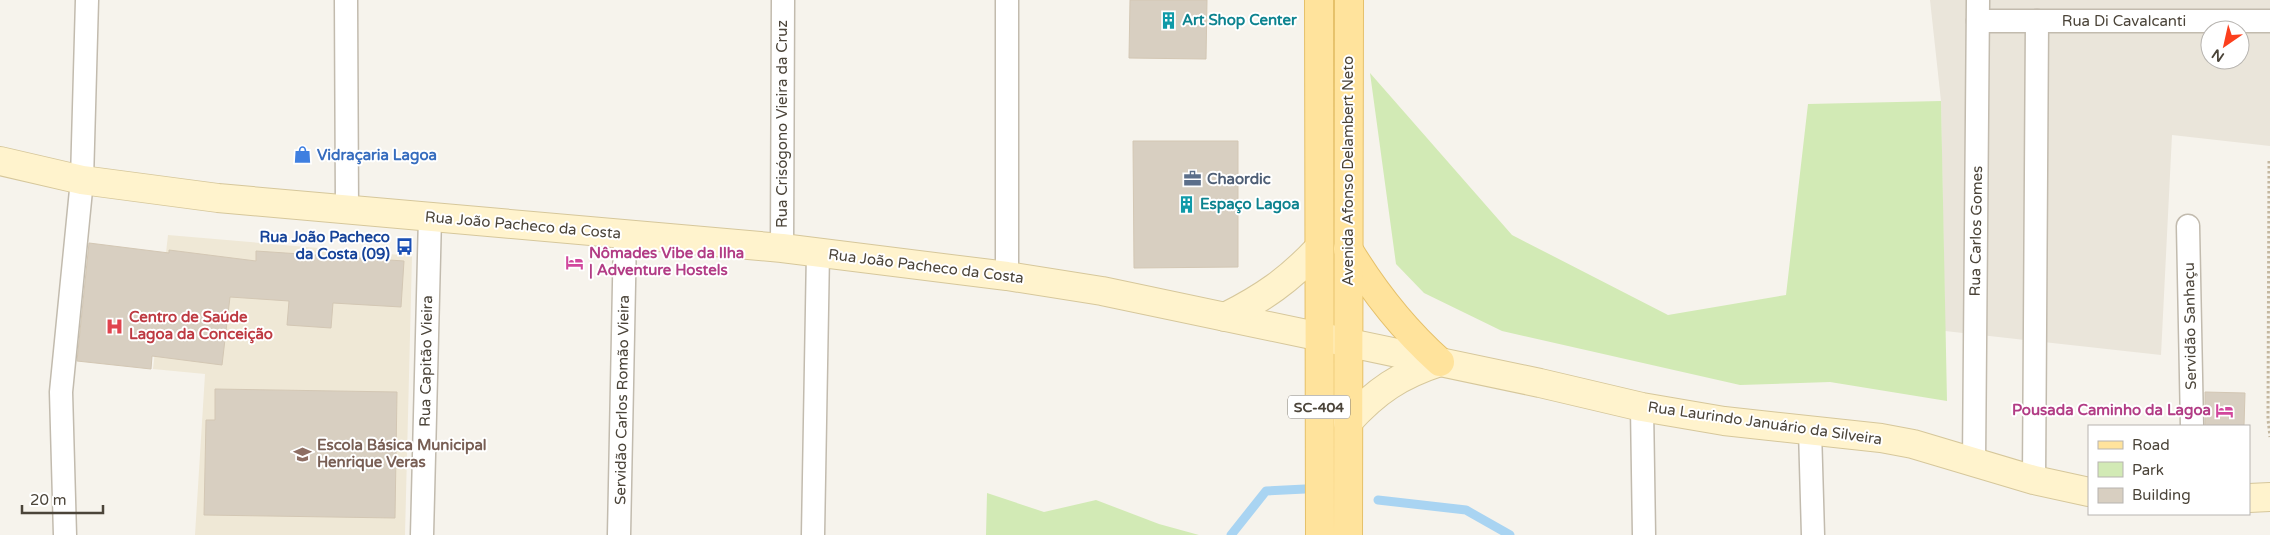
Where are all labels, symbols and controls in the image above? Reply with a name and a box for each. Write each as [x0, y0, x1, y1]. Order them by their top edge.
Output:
building icon: Art Shop Center [1158, 10, 1178, 30]
place label: Art Shop Center [1182, 11, 1297, 30]
street label: Rua Di Cavalcanti [2062, 12, 2186, 30]
street label: Rua Crisógono Vieira da Cruz [773, 20, 791, 228]
north arrow [2200, 20, 2250, 70]
text: N [2209, 45, 2227, 66]
street label: Avenida Afonso Delambert Neto [1339, 56, 1357, 286]
shop icon: Vidraçaria Lagoa [293, 145, 313, 165]
place label: Vidraçaria Lagoa [317, 146, 437, 165]
street label: Rua Carlos Gomes [1966, 166, 1986, 296]
office icon: Chaordic [1183, 169, 1203, 189]
place label: Chaordic [1207, 170, 1271, 188]
building icon: Espaço Lagoa [1176, 194, 1196, 214]
place label: Espaço Lagoa [1200, 195, 1300, 214]
street label: Rua João Pacheco da Costa [424, 207, 622, 243]
place label: Rua João Pacheco da Costa (09) [259, 228, 390, 263]
bus stop icon: Rua João Pacheco da Costa (09) [394, 236, 414, 256]
place label: Nômades Vibe da Ilha | Adventure Hostels [589, 244, 744, 279]
street label: Rua João Pacheco da Costa [827, 245, 1025, 287]
hotel icon: Nômades Vibe da Ilha | Adventure Hostels [565, 252, 585, 272]
street label: Servidão Sanhaçu [2180, 262, 2200, 390]
street label: Rua Capitão Vieira [416, 295, 436, 427]
street label: Servidão Carlos Romão Vieira [611, 295, 633, 505]
place label: Centro de Saúde Lagoa da Conceição [129, 308, 273, 344]
hospital icon: Centro de Saúde Lagoa da Conceição [105, 316, 125, 336]
road number: SC-404 [1288, 396, 1350, 418]
street label: Rua Laurindo Januário da Silveira [1647, 398, 1883, 448]
hotel icon: Pousada Caminho da Lagoa [2215, 400, 2235, 420]
place label: Pousada Caminho da Lagoa [2012, 401, 2211, 420]
legend [2088, 425, 2250, 515]
place label: Escola Básica Municipal Henrique Veras [317, 436, 487, 472]
text: Road [2132, 436, 2170, 454]
school or university icon: Escola Básica Municipal Henrique Veras [293, 444, 313, 464]
text: Park [2132, 461, 2164, 479]
scale bar [22, 482, 104, 514]
text: Building [2132, 486, 2191, 504]
text: 20 m [30, 491, 67, 509]

